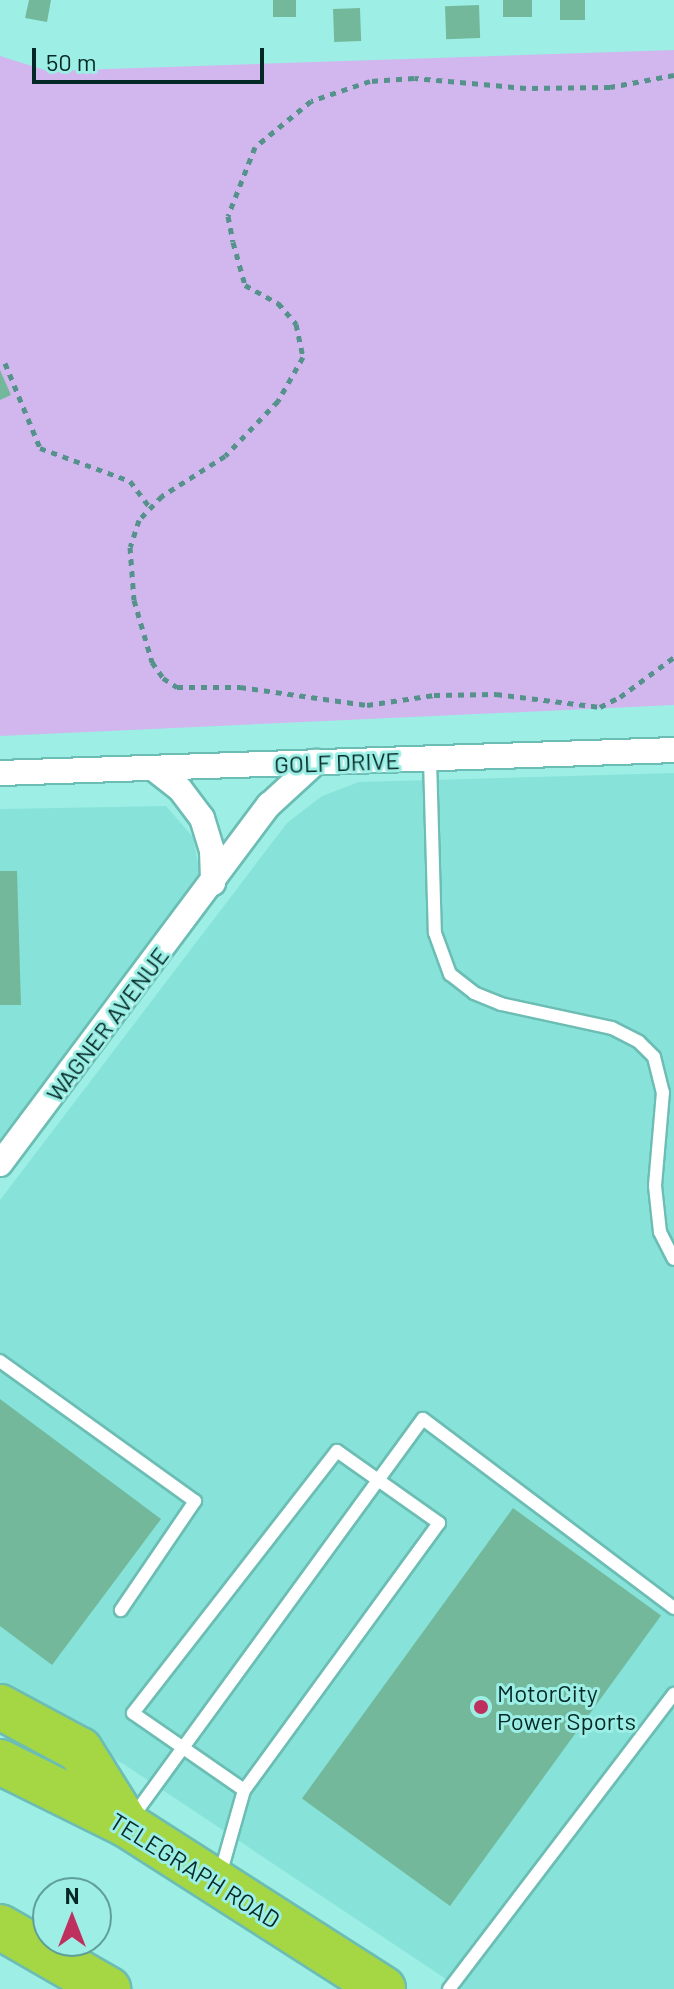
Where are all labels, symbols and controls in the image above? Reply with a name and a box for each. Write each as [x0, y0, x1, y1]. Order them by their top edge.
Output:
scale bar [36, 32, 268, 82]
text: 50 m [46, 47, 97, 76]
street label: GOLF DRIVE [274, 745, 400, 779]
street label: WAGNER AVENUE [40, 941, 174, 1107]
place label: MotorCity Power Sports [497, 1679, 636, 1735]
marker: MotorCity Power Sports [472, 1698, 490, 1716]
street label: TELEGRAPH ROAD [105, 1806, 285, 1934]
north arrow [32, 1877, 112, 1957]
text: N [65, 1882, 79, 1908]

